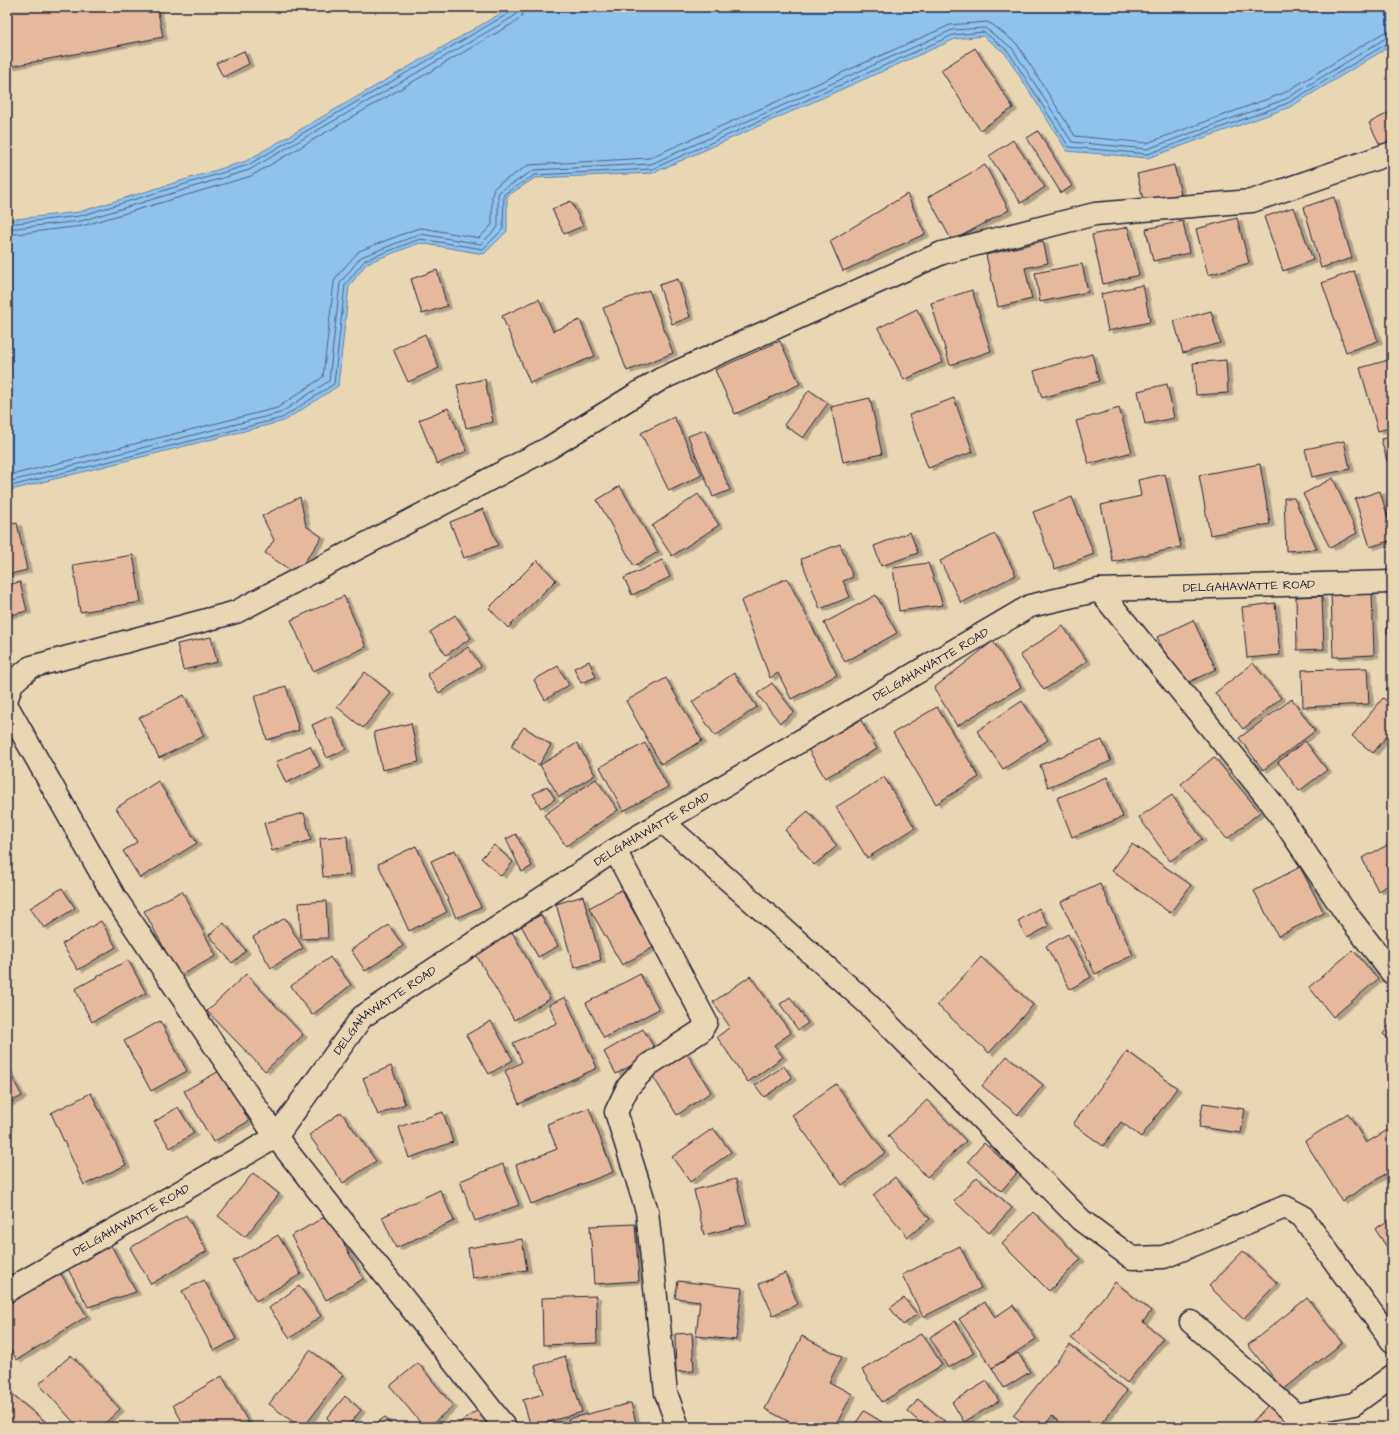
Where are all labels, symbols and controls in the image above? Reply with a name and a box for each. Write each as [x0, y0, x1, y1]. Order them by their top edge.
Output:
street label: DELGAHAWATTE ROAD [1183, 576, 1315, 597]
street label: DELGAHAWATTE ROAD [870, 624, 992, 706]
street label: DELGAHAWATTE ROAD [591, 788, 713, 871]
street label: DELGAHAWATTE ROAD [329, 962, 440, 1059]
street label: DELGAHAWATTE ROAD [70, 1180, 193, 1261]

